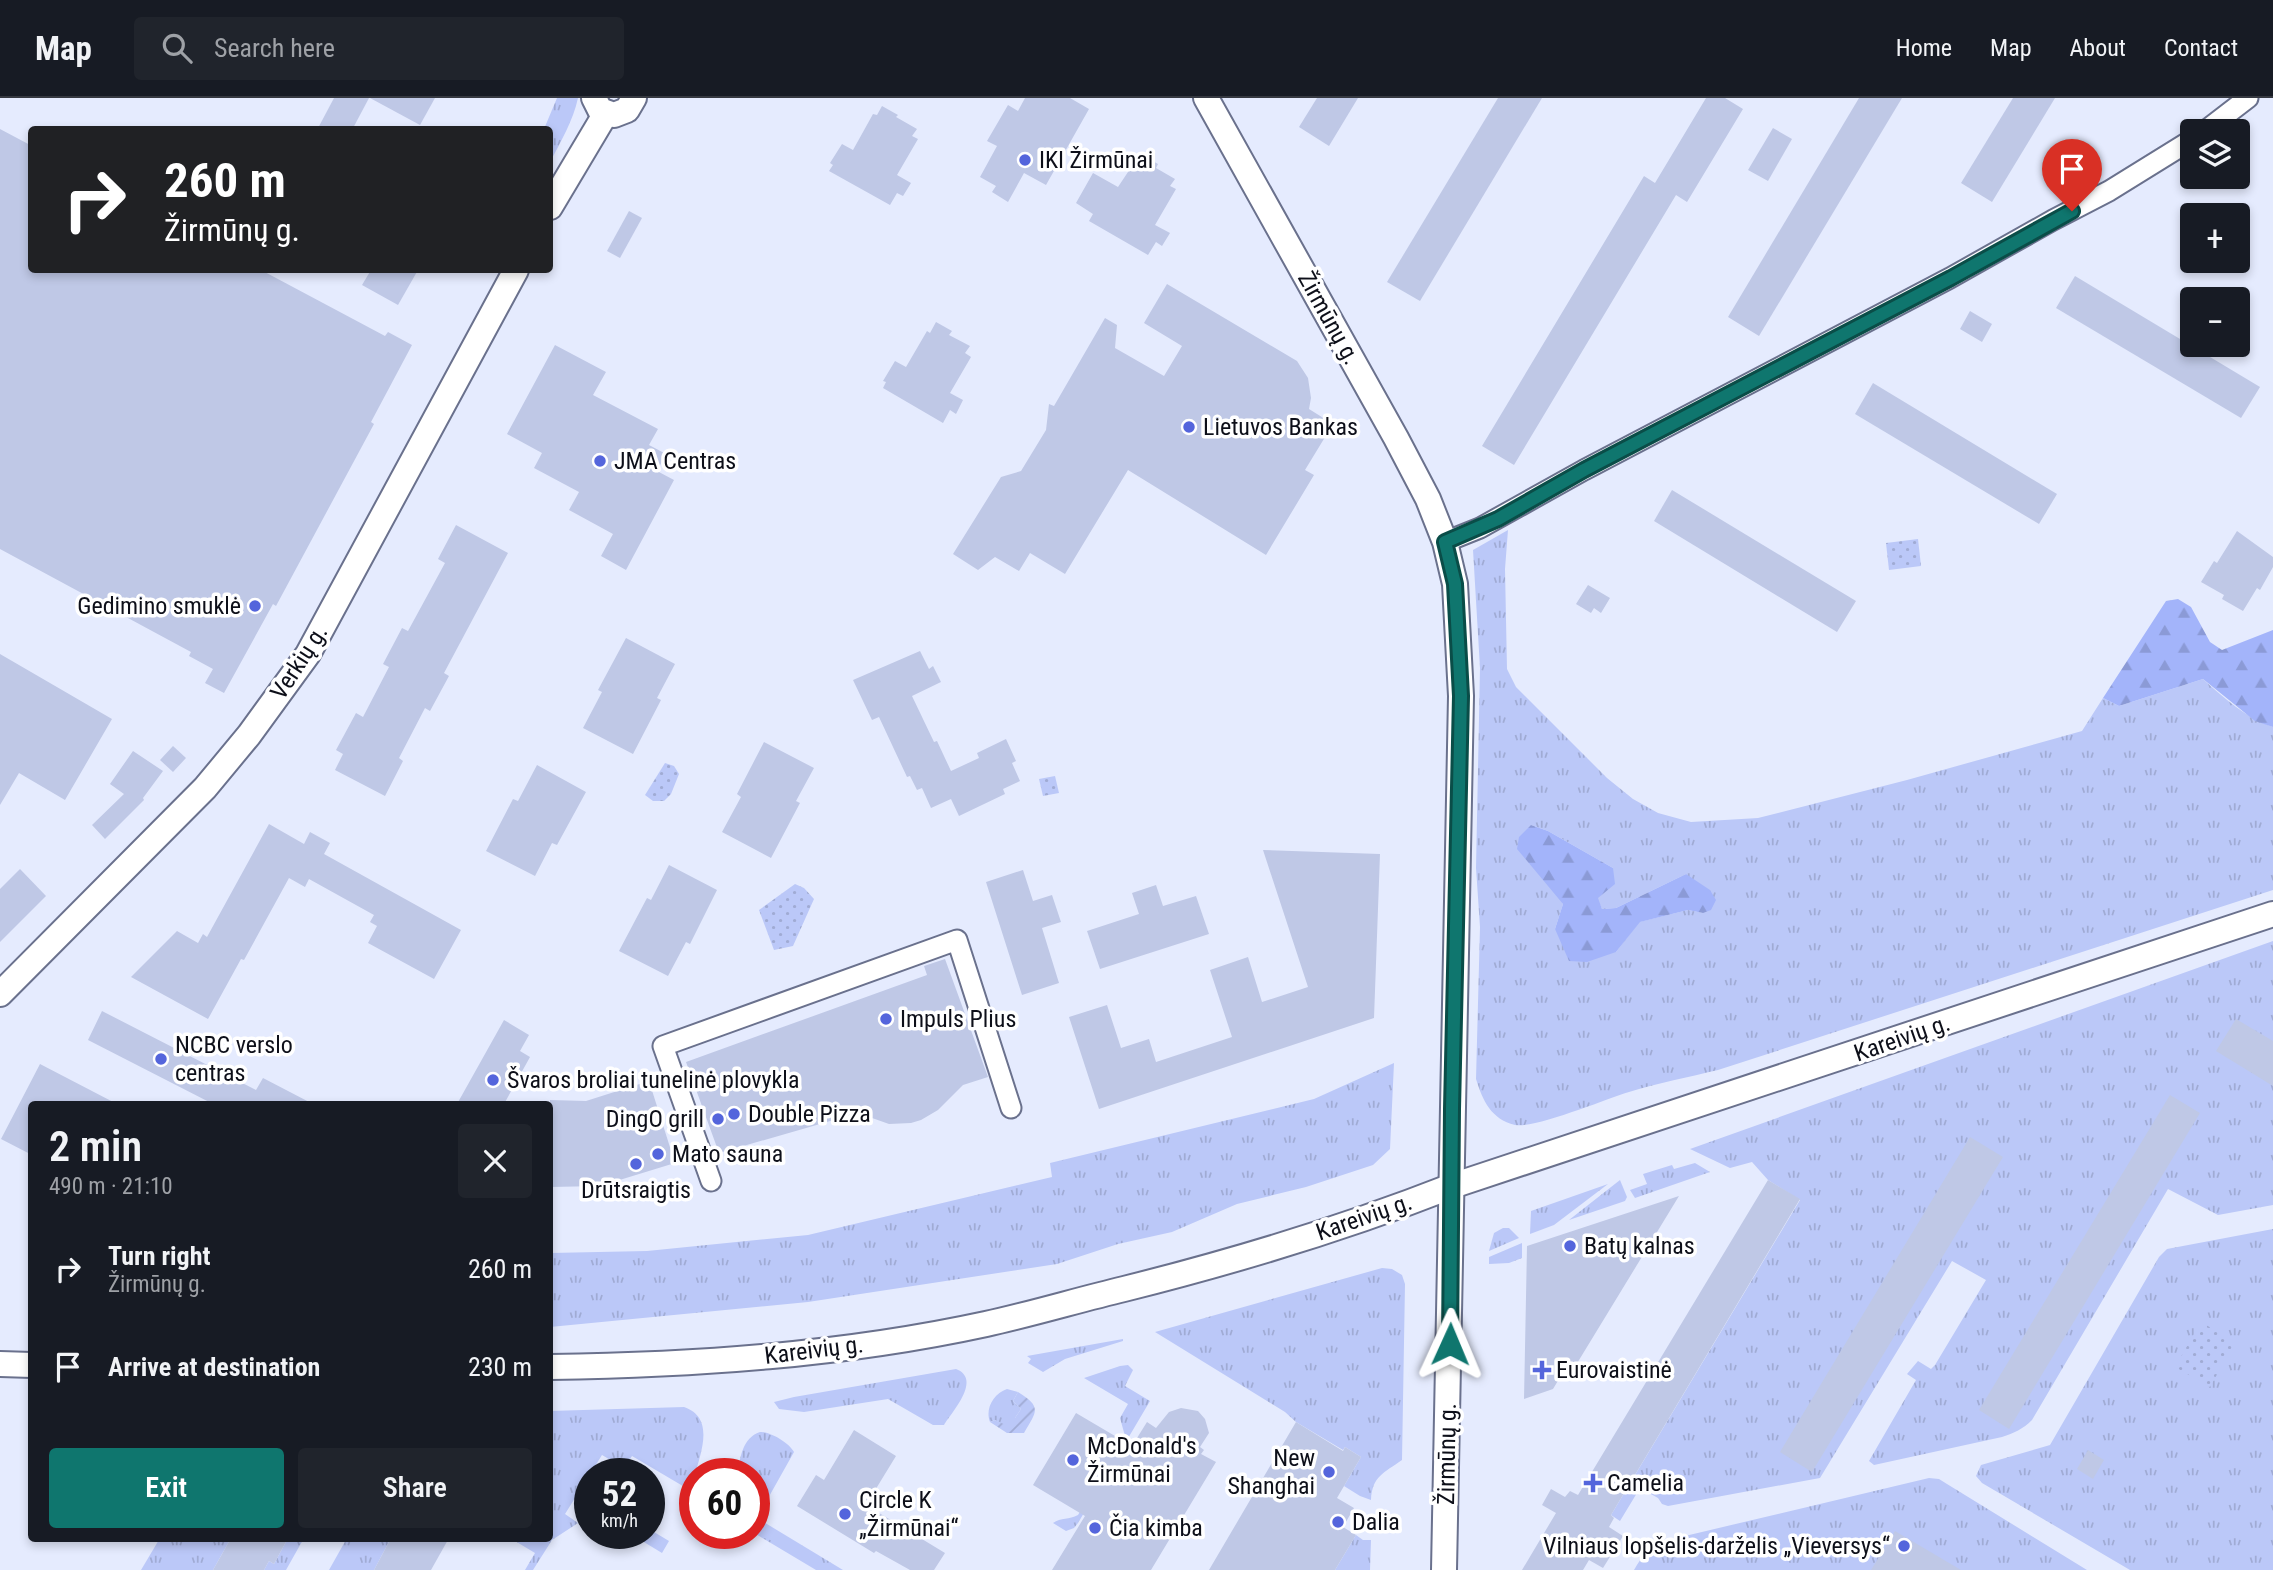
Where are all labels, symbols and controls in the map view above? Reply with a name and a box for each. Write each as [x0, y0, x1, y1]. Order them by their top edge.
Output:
search box [134, 17, 624, 80]
text: Map [35, 29, 92, 68]
icon: search [158, 29, 196, 67]
text: Search here [214, 33, 335, 63]
text: Home [1896, 34, 1952, 62]
text: Map [1990, 34, 2032, 62]
text: About [2070, 34, 2126, 62]
text: Contact [2164, 34, 2238, 62]
map controls [2180, 119, 2250, 357]
button: layers [2180, 119, 2250, 189]
pin [2042, 139, 2102, 211]
place label: IKI Žirmūnai [1039, 146, 1153, 174]
icon: arrive [2053, 150, 2091, 188]
text: 260 m [164, 152, 286, 209]
marker: IKI Žirmūnai [1017, 152, 1033, 168]
icon: right [49, 154, 140, 245]
button: + [2180, 203, 2250, 273]
text: Žirmūnų g. [164, 211, 300, 249]
street label: Žirmūnų g. [1292, 267, 1366, 369]
button: − [2180, 287, 2250, 357]
place label: Lietuvos Bankas [1203, 413, 1358, 441]
marker: Lietuvos Bankas [1181, 419, 1197, 435]
place label: JMA Centras [614, 447, 736, 475]
marker: JMA Centras [592, 453, 608, 469]
place label: Gedimino smuklė [77, 592, 241, 620]
marker: Gedimino smuklė [247, 598, 263, 614]
street label: Verkių g. [265, 620, 333, 704]
place label: Impuls Plius [900, 1005, 1016, 1033]
street label: Kareivių g. [1850, 1009, 1954, 1067]
marker: Impuls Plius [878, 1011, 894, 1027]
place label: NCBC verslo centras [175, 1031, 293, 1087]
marker: NCBC verslo centras [153, 1051, 169, 1067]
place label: Švaros broliai tunelinė plovykla [507, 1066, 799, 1094]
marker: Švaros broliai tunelinė plovykla [485, 1072, 501, 1088]
place label: Double Pizza [748, 1100, 871, 1128]
place label: DingO grill [606, 1105, 704, 1133]
marker: Double Pizza [726, 1106, 742, 1122]
marker: DingO grill [710, 1111, 726, 1127]
text: 2 min [49, 1122, 142, 1171]
button: close [458, 1124, 532, 1198]
place label: Mato sauna [672, 1140, 783, 1168]
marker: Mato sauna [650, 1146, 666, 1162]
marker: Drūtsraigtis [628, 1156, 644, 1172]
text: 490 m · 21:10 [49, 1173, 173, 1200]
place label: Drūtsraigtis [581, 1176, 691, 1204]
street label: Kareivių g. [1312, 1188, 1416, 1246]
place label: Batų kalnas [1584, 1232, 1695, 1260]
marker: Batų kalnas [1562, 1238, 1578, 1254]
text: Turn right [108, 1241, 210, 1271]
icon: right [49, 1250, 87, 1288]
text: 260 m [468, 1254, 532, 1284]
text: Žirmūnų g. [108, 1271, 206, 1298]
position arrow [1413, 1307, 1487, 1381]
street label: Kareivių g. [763, 1330, 865, 1370]
icon: arrive [49, 1348, 87, 1386]
text: Arrive at destination [108, 1352, 320, 1382]
text: 230 m [468, 1352, 532, 1382]
place label: Eurovaistinė [1556, 1356, 1672, 1384]
marker: Eurovaistinė [1534, 1362, 1550, 1378]
street label: Žirmūnų g. [1432, 1403, 1462, 1505]
place label: McDonald's Žirmūnai [1087, 1432, 1197, 1488]
place label: New Shanghai [1227, 1444, 1315, 1500]
button: Exit [49, 1448, 284, 1528]
button: Share [298, 1448, 532, 1528]
marker: McDonald's Žirmūnai [1065, 1452, 1081, 1468]
speed limit sign: 60 [679, 1458, 770, 1549]
marker: New Shanghai [1321, 1464, 1337, 1480]
place label: Camelia [1607, 1469, 1684, 1497]
text: 52 [602, 1474, 637, 1515]
marker: Camelia [1585, 1475, 1601, 1491]
place label: Circle K „Žirmūnai“ [859, 1486, 959, 1542]
marker: Circle K „Žirmūnai“ [837, 1506, 853, 1522]
place label: Dalia [1352, 1508, 1400, 1536]
text: km/h [601, 1510, 638, 1531]
place label: Čia kimba [1109, 1513, 1203, 1542]
marker: Dalia [1330, 1514, 1346, 1530]
marker: Čia kimba [1087, 1520, 1103, 1536]
place label: Vilniaus lopšelis-darželis „Vieversys“ [1543, 1532, 1890, 1560]
marker: Vilniaus lopšelis-darželis „Vieversys“ [1896, 1538, 1912, 1554]

